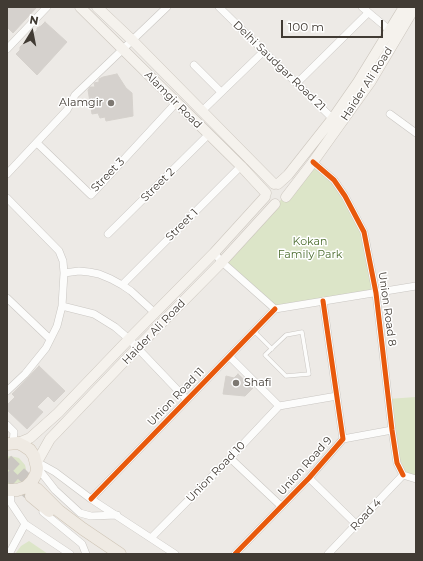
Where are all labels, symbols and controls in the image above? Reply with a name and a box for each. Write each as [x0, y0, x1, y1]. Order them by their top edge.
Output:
north arrow [12, 12, 52, 52]
scale bar [283, 12, 385, 38]
text: N [28, 13, 40, 28]
street label: Delhi Saudgar Road 21 [230, 18, 328, 114]
text: 100 m [288, 19, 324, 34]
street label: Haider Ali Road [338, 45, 396, 123]
street label: Alamgir Road [142, 69, 204, 131]
place label: Alamgir [59, 96, 103, 110]
marker: Alamgir [106, 98, 116, 108]
street label: Street 3 [89, 155, 127, 195]
street label: Street 2 [138, 165, 178, 205]
street label: Street 1 [163, 206, 201, 244]
park label: Kokan Family Park [278, 235, 342, 261]
street label: Union Road 8 [375, 271, 399, 347]
street label: Haider Ali Road [120, 297, 188, 367]
street label: Union Road 11 [145, 365, 207, 429]
place label: Shafi [244, 376, 271, 390]
marker: Shafi [231, 378, 241, 388]
street label: Union Road 9 [275, 434, 335, 498]
street label: Union Road 10 [184, 439, 248, 505]
street label: Road 4 [348, 496, 384, 534]

